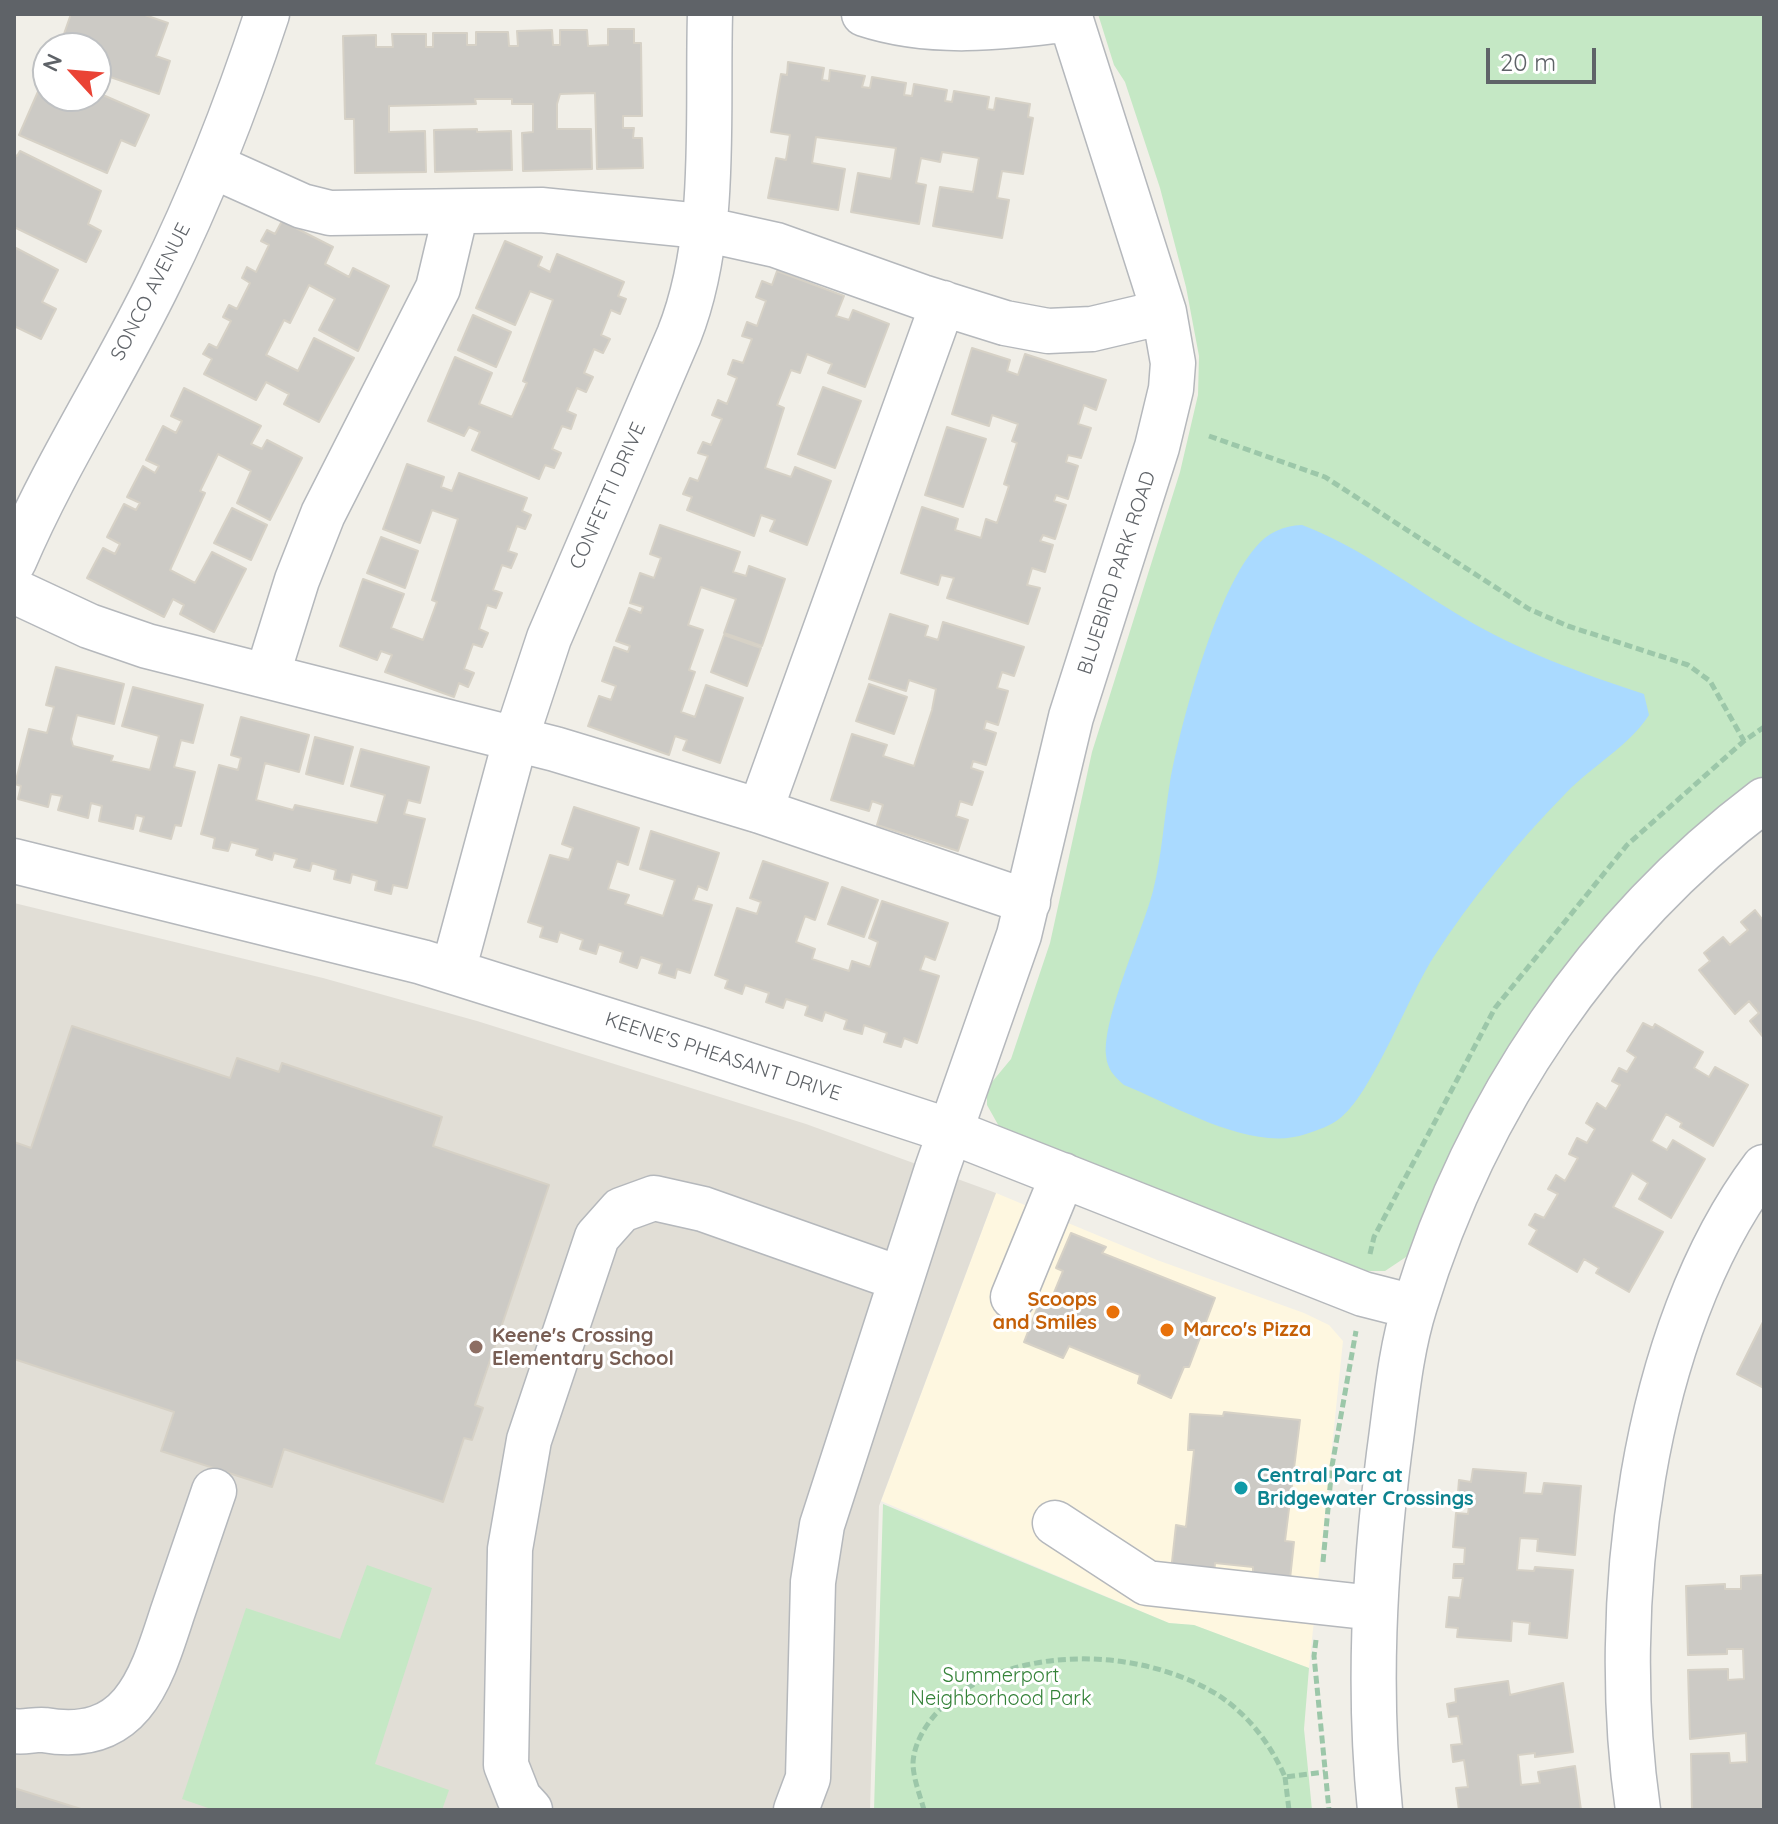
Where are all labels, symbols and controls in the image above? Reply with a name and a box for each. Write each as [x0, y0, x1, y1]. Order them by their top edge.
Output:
north arrow [32, 32, 112, 112]
scale bar [1490, 32, 1600, 82]
text: 20 m [1500, 47, 1556, 77]
text: N [36, 49, 68, 76]
street label: SONCO AVENUE [106, 219, 196, 365]
street label: CONFETTI DRIVE [565, 419, 651, 573]
street label: BLUEBIRD PARK ROAD [1073, 468, 1161, 678]
street label: KEENE'S PHEASANT DRIVE [602, 1007, 844, 1107]
place label: Scoops and Smiles [993, 1288, 1097, 1335]
marker: Scoops and Smiles [1104, 1303, 1122, 1321]
place label: Marco's Pizza [1183, 1318, 1311, 1342]
marker: Marco's Pizza [1158, 1321, 1176, 1339]
place label: Keene's Crossing Elementary School [492, 1324, 674, 1371]
marker: Keene's Crossing Elementary School [467, 1338, 485, 1356]
place label: Central Parc at Bridgewater Crossings [1257, 1464, 1474, 1511]
marker: Central Parc at Bridgewater Crossings [1232, 1479, 1250, 1497]
park label: Summerport Neighborhood Park [910, 1664, 1092, 1711]

